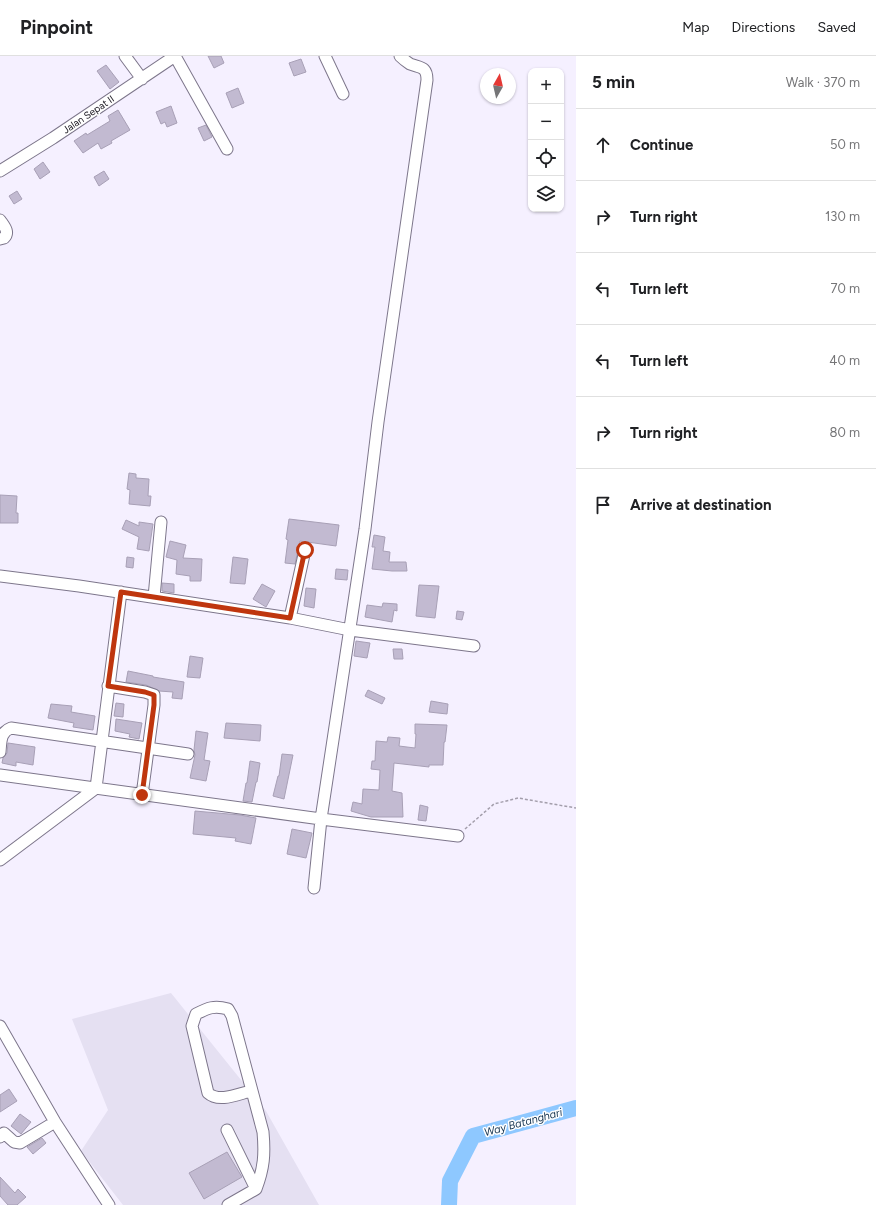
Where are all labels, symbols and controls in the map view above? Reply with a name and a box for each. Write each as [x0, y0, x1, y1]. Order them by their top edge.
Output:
text: Pinpoint [20, 16, 93, 39]
text: Map [682, 19, 710, 36]
text: Directions [732, 19, 795, 36]
text: Saved [817, 19, 856, 36]
north arrow [480, 68, 516, 104]
map controls [528, 68, 564, 212]
button: + [528, 68, 564, 104]
text: 5 min [592, 72, 635, 92]
text: Walk · 370 m [786, 75, 860, 90]
street label: Jalan Sepat II [60, 92, 117, 137]
button: − [528, 104, 564, 140]
icon: ahead [592, 134, 614, 156]
text: Continue [630, 136, 693, 154]
text: 50 m [830, 137, 860, 152]
button: locate [528, 140, 564, 176]
button: layers [528, 176, 564, 212]
icon: right [592, 206, 614, 228]
text: Turn right [630, 208, 698, 226]
text: 130 m [825, 209, 860, 224]
icon: left [592, 278, 614, 300]
text: Turn left [630, 280, 688, 298]
text: 70 m [830, 281, 860, 296]
icon: left [592, 350, 614, 372]
text: Turn left [630, 352, 688, 370]
text: 40 m [829, 353, 860, 368]
icon: right [592, 422, 614, 444]
text: Turn right [630, 424, 698, 442]
text: 80 m [829, 425, 860, 440]
icon: arrive [592, 494, 614, 516]
text: Arrive at destination [630, 496, 771, 514]
route start [296, 541, 314, 559]
route end [133, 786, 151, 804]
water label: Way Batanghari [483, 1106, 564, 1139]

